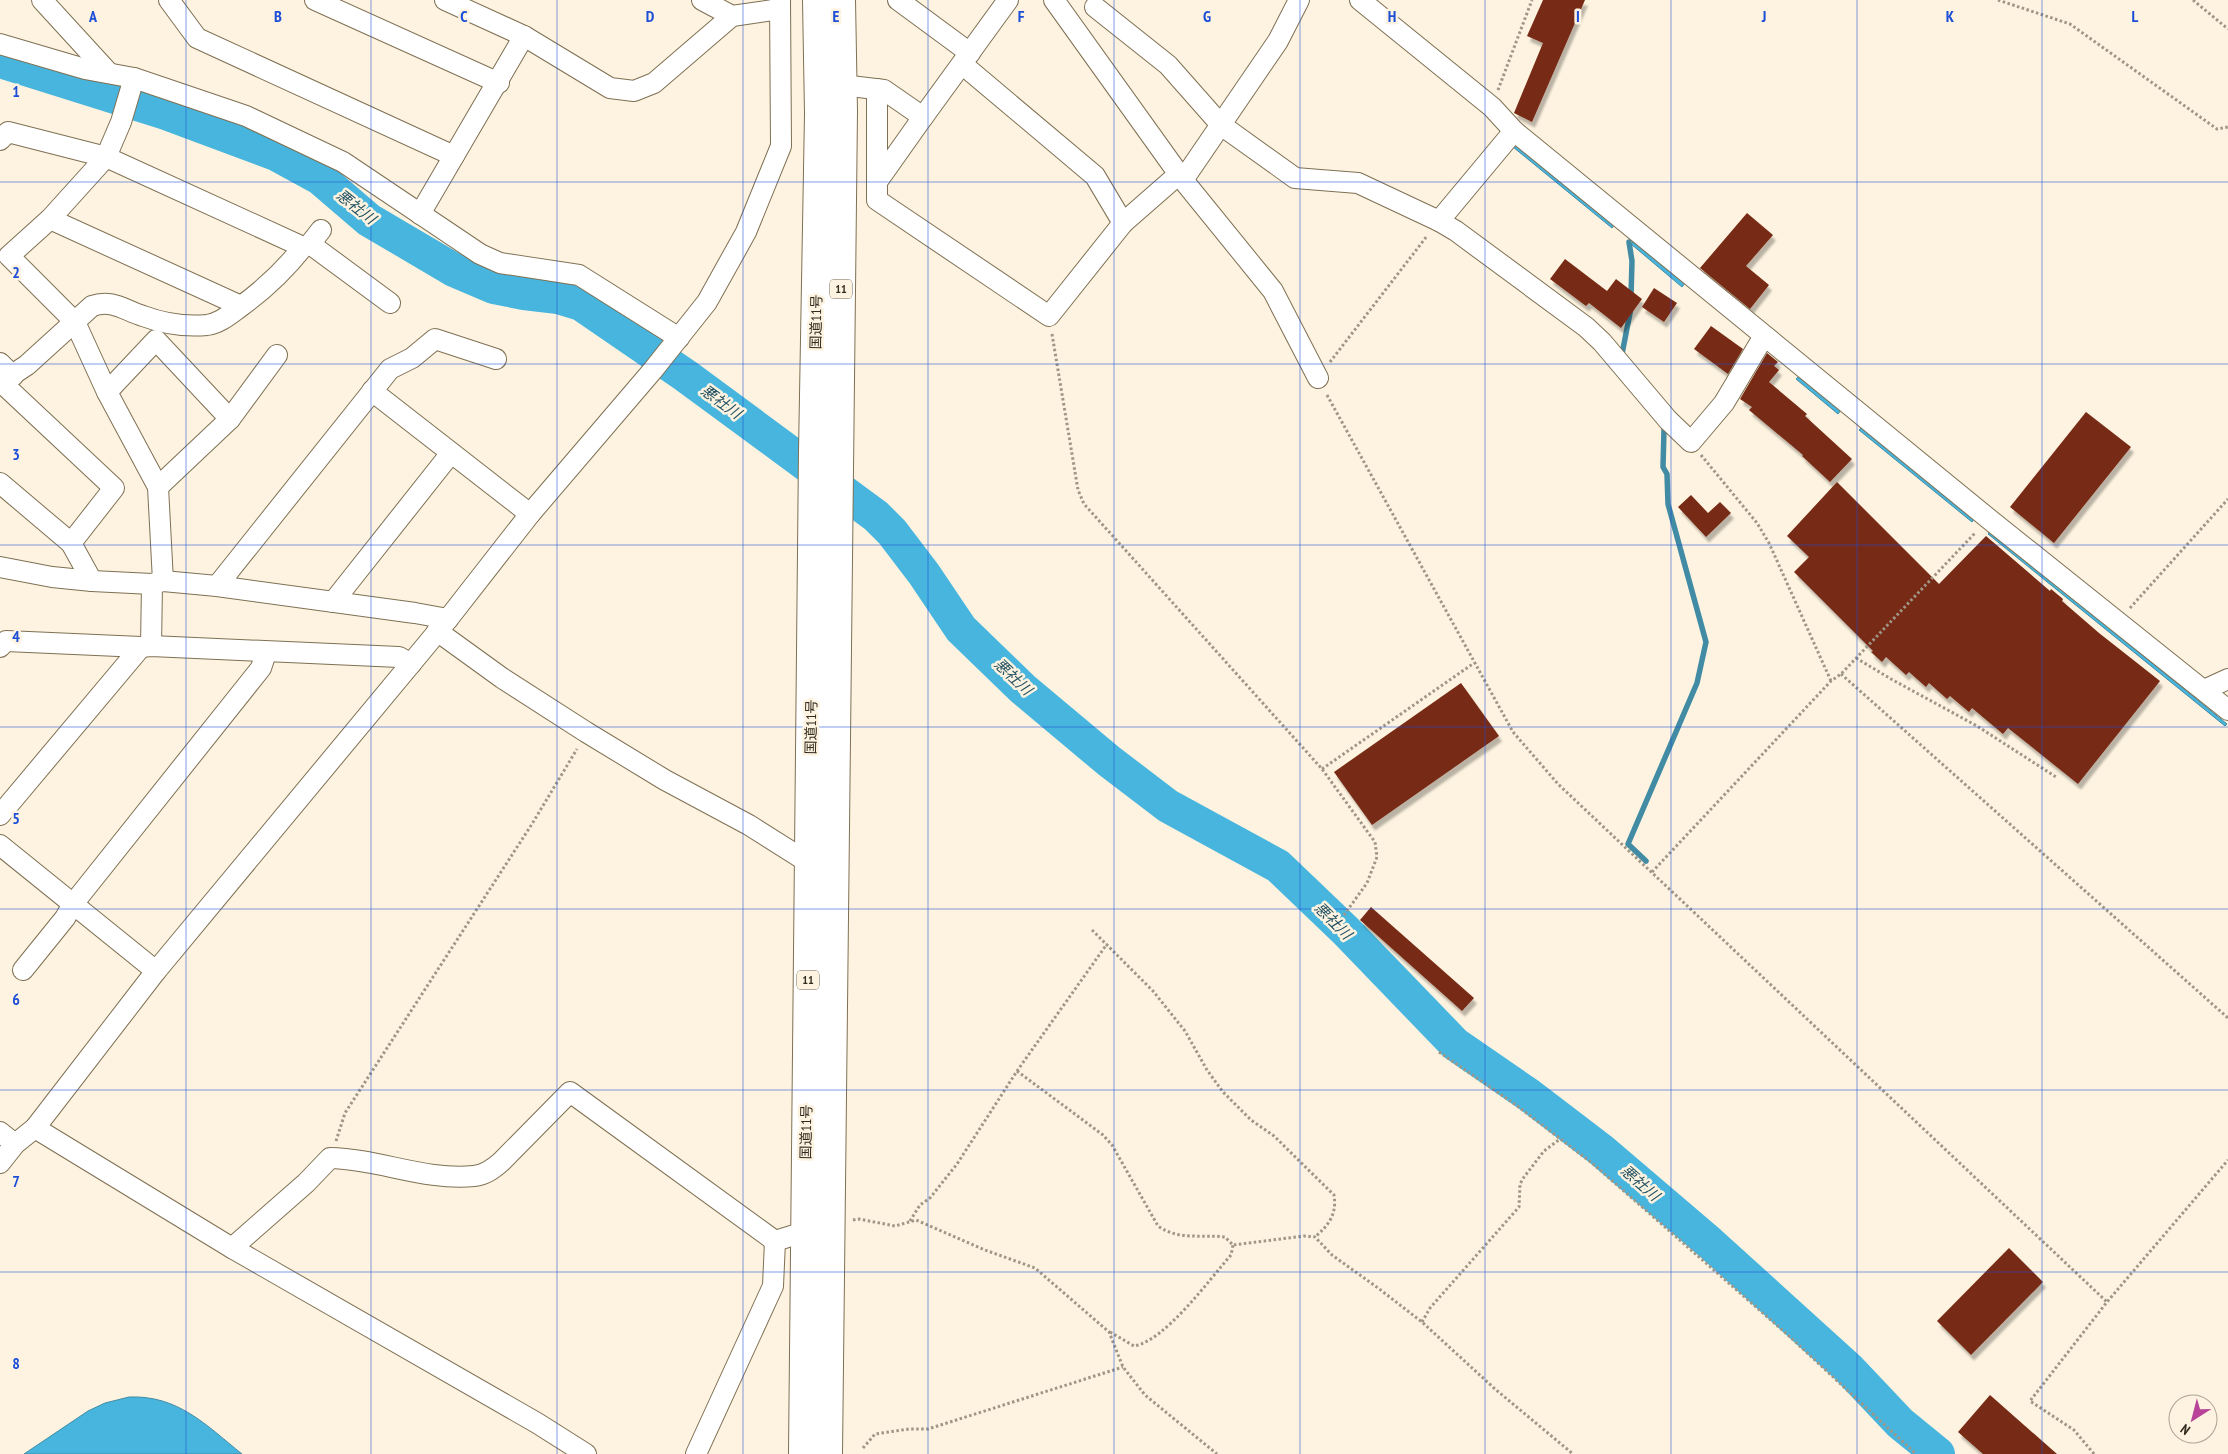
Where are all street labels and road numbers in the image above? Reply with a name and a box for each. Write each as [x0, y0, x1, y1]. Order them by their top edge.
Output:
road number: 11 [830, 280, 852, 298]
street label: 国道11号 [807, 295, 825, 349]
street label: 国道11号 [802, 700, 820, 754]
road number: 11 [797, 970, 819, 990]
street label: 国道11号 [797, 1105, 815, 1159]

